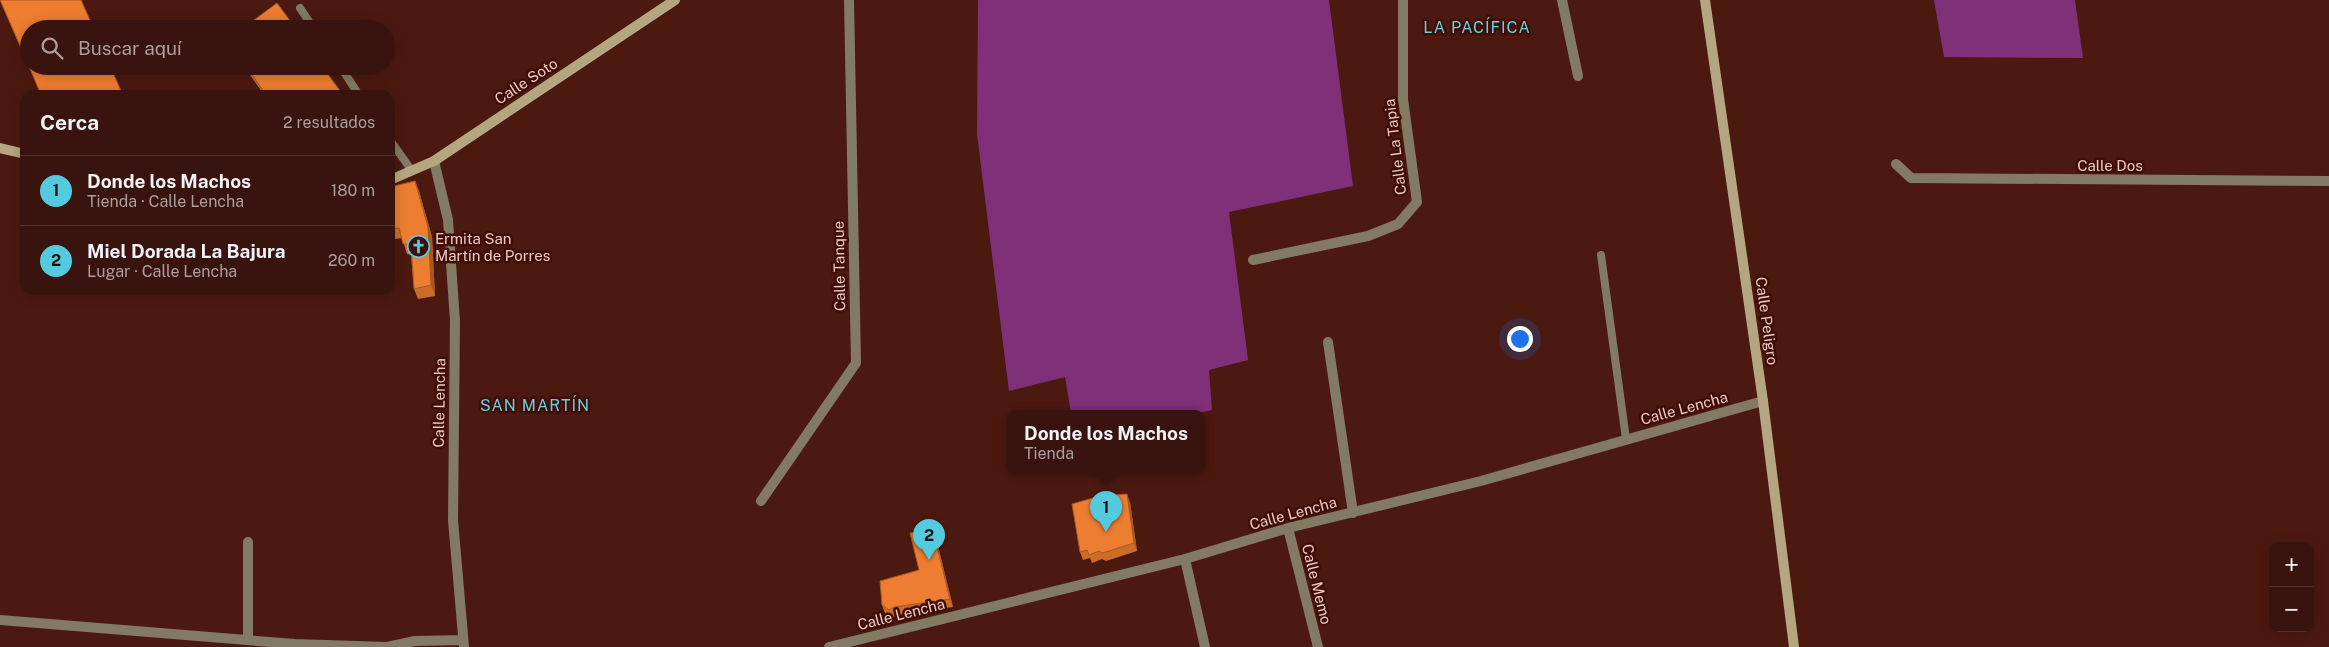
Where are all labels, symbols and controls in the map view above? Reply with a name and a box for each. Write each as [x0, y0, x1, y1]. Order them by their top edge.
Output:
district label: LA PACÍFICA [1423, 17, 1531, 37]
search box [20, 20, 395, 75]
icon: search [38, 34, 66, 62]
text: Buscar aquí [78, 37, 182, 59]
street label: Calle Soto [491, 54, 561, 108]
street label: Calle La Tapia [1381, 98, 1409, 196]
text: Cerca [40, 110, 99, 135]
text: 2 resultados [283, 113, 375, 132]
street label: Calle Dos [2077, 157, 2143, 174]
text: Donde los Machos [87, 170, 251, 192]
text: 1 [53, 181, 59, 200]
text: 180 m [331, 181, 375, 200]
text: Tienda · Calle Lencha [87, 192, 244, 211]
street label: Calle Tanque [830, 221, 848, 311]
place label: Ermita San Martín de Porres [435, 230, 550, 264]
church icon: Ermita San Martín de Porres [407, 235, 431, 259]
text: Miel Dorada La Bajura [87, 240, 285, 262]
text: 2 [51, 251, 61, 270]
text: 260 m [328, 251, 375, 270]
text: Lugar · Calle Lencha [87, 262, 237, 281]
street label: Calle Peligro [1752, 276, 1782, 366]
your location [1507, 326, 1533, 352]
street label: Calle Lencha [430, 358, 448, 448]
street label: Calle Lencha [1639, 388, 1729, 428]
district label: SAN MARTÍN [480, 395, 590, 415]
popup [1007, 410, 1205, 475]
text: Donde los Machos [1024, 422, 1188, 444]
text: Tienda [1024, 444, 1074, 463]
pin: 1 [1090, 491, 1122, 532]
street label: Calle Lencha [1248, 493, 1338, 533]
pin: 2 [913, 519, 945, 560]
street label: Calle Memo [1299, 542, 1335, 626]
map controls [2269, 542, 2314, 632]
button: + [2269, 542, 2314, 587]
button: − [2269, 587, 2314, 632]
street label: Calle Lencha [856, 595, 946, 633]

